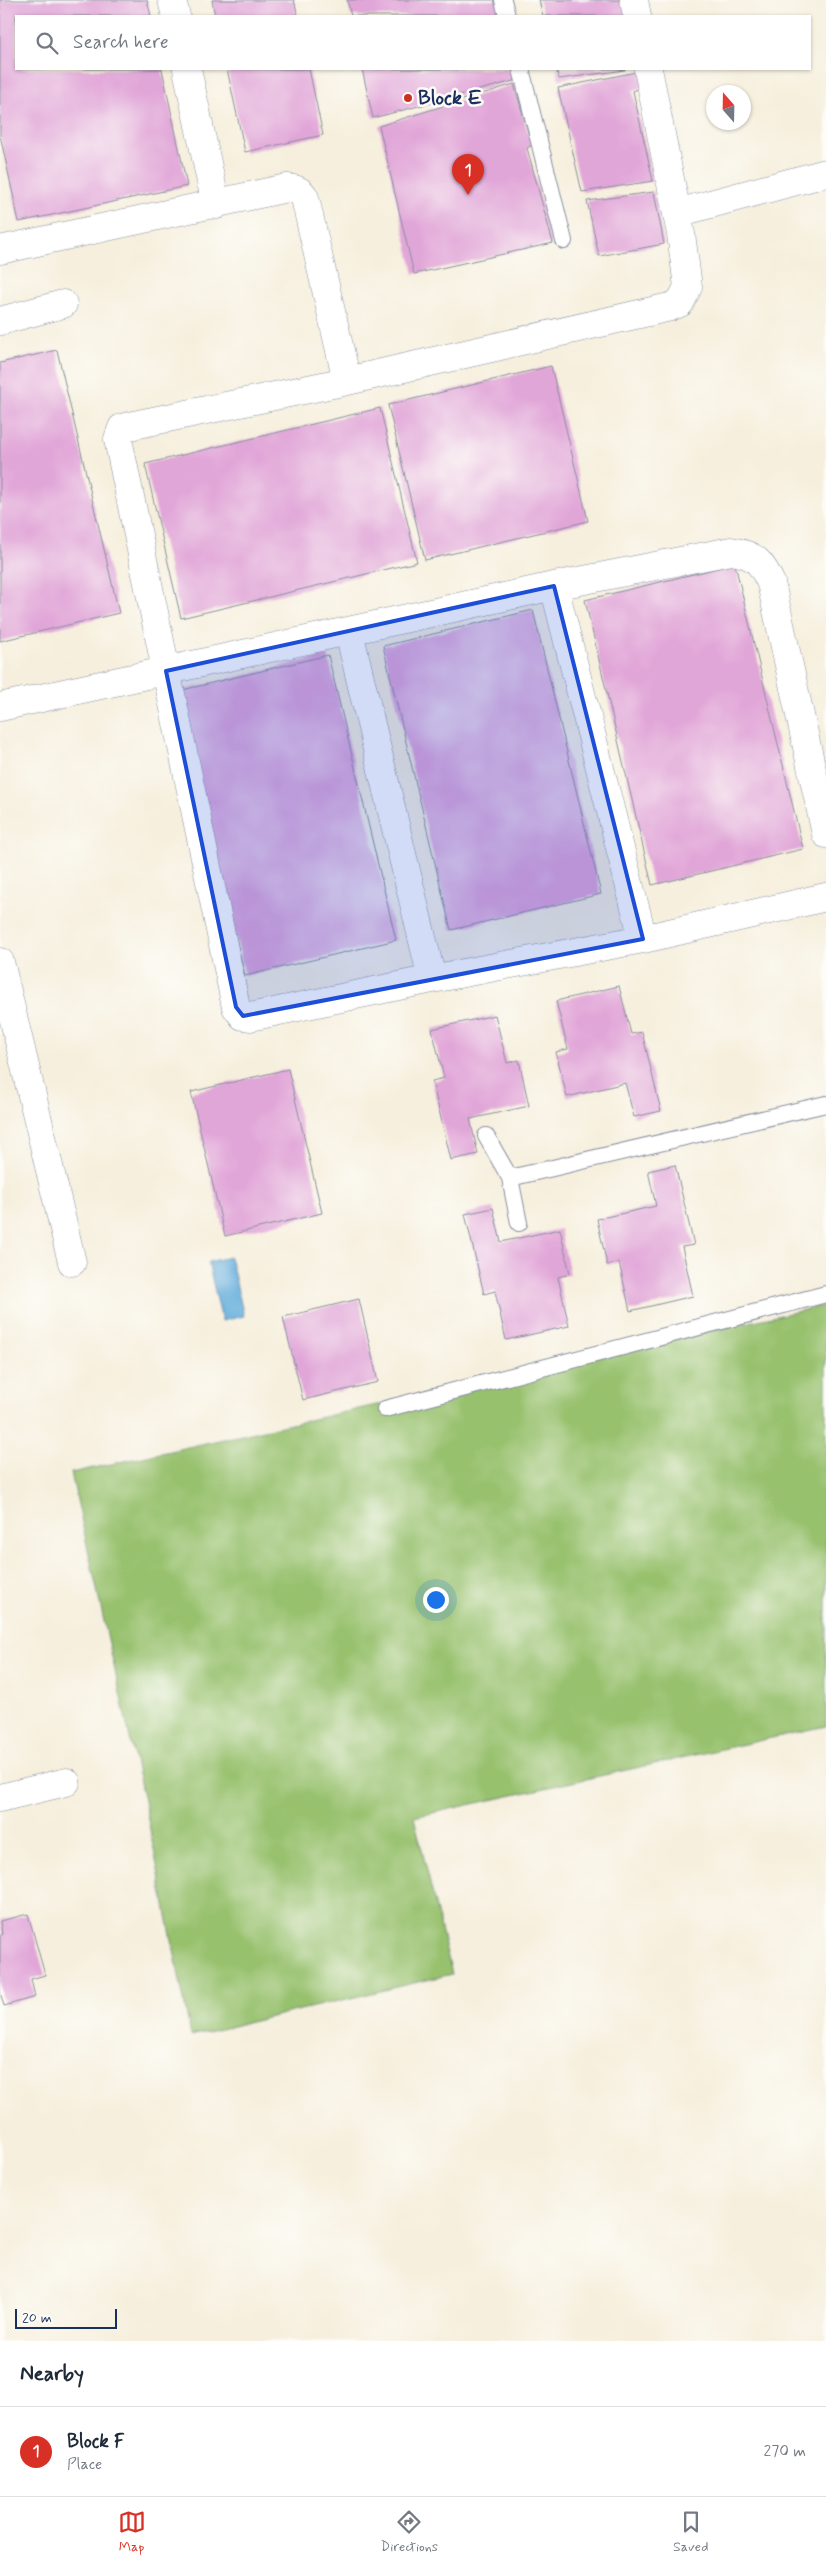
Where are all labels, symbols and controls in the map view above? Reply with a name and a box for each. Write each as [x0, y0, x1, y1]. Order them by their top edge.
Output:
search box [15, 15, 811, 70]
icon: search [33, 29, 61, 57]
text: Search here [73, 30, 169, 55]
place label: Block E [418, 85, 482, 112]
north arrow [706, 85, 751, 130]
marker: Block E [402, 92, 414, 104]
pin: 1 [452, 154, 484, 195]
your location [423, 1587, 449, 1613]
scale bar [15, 2306, 118, 2329]
text: 20 m [22, 2309, 52, 2327]
text: Nearby [20, 2360, 84, 2388]
text: Block F [67, 2429, 125, 2454]
text: 1 [32, 2441, 40, 2462]
text: 270 m [763, 2441, 806, 2462]
text: Place [67, 2454, 102, 2475]
tab: Map [118, 2508, 146, 2556]
tab: Directions [381, 2508, 438, 2556]
tab: Saved [673, 2508, 708, 2556]

